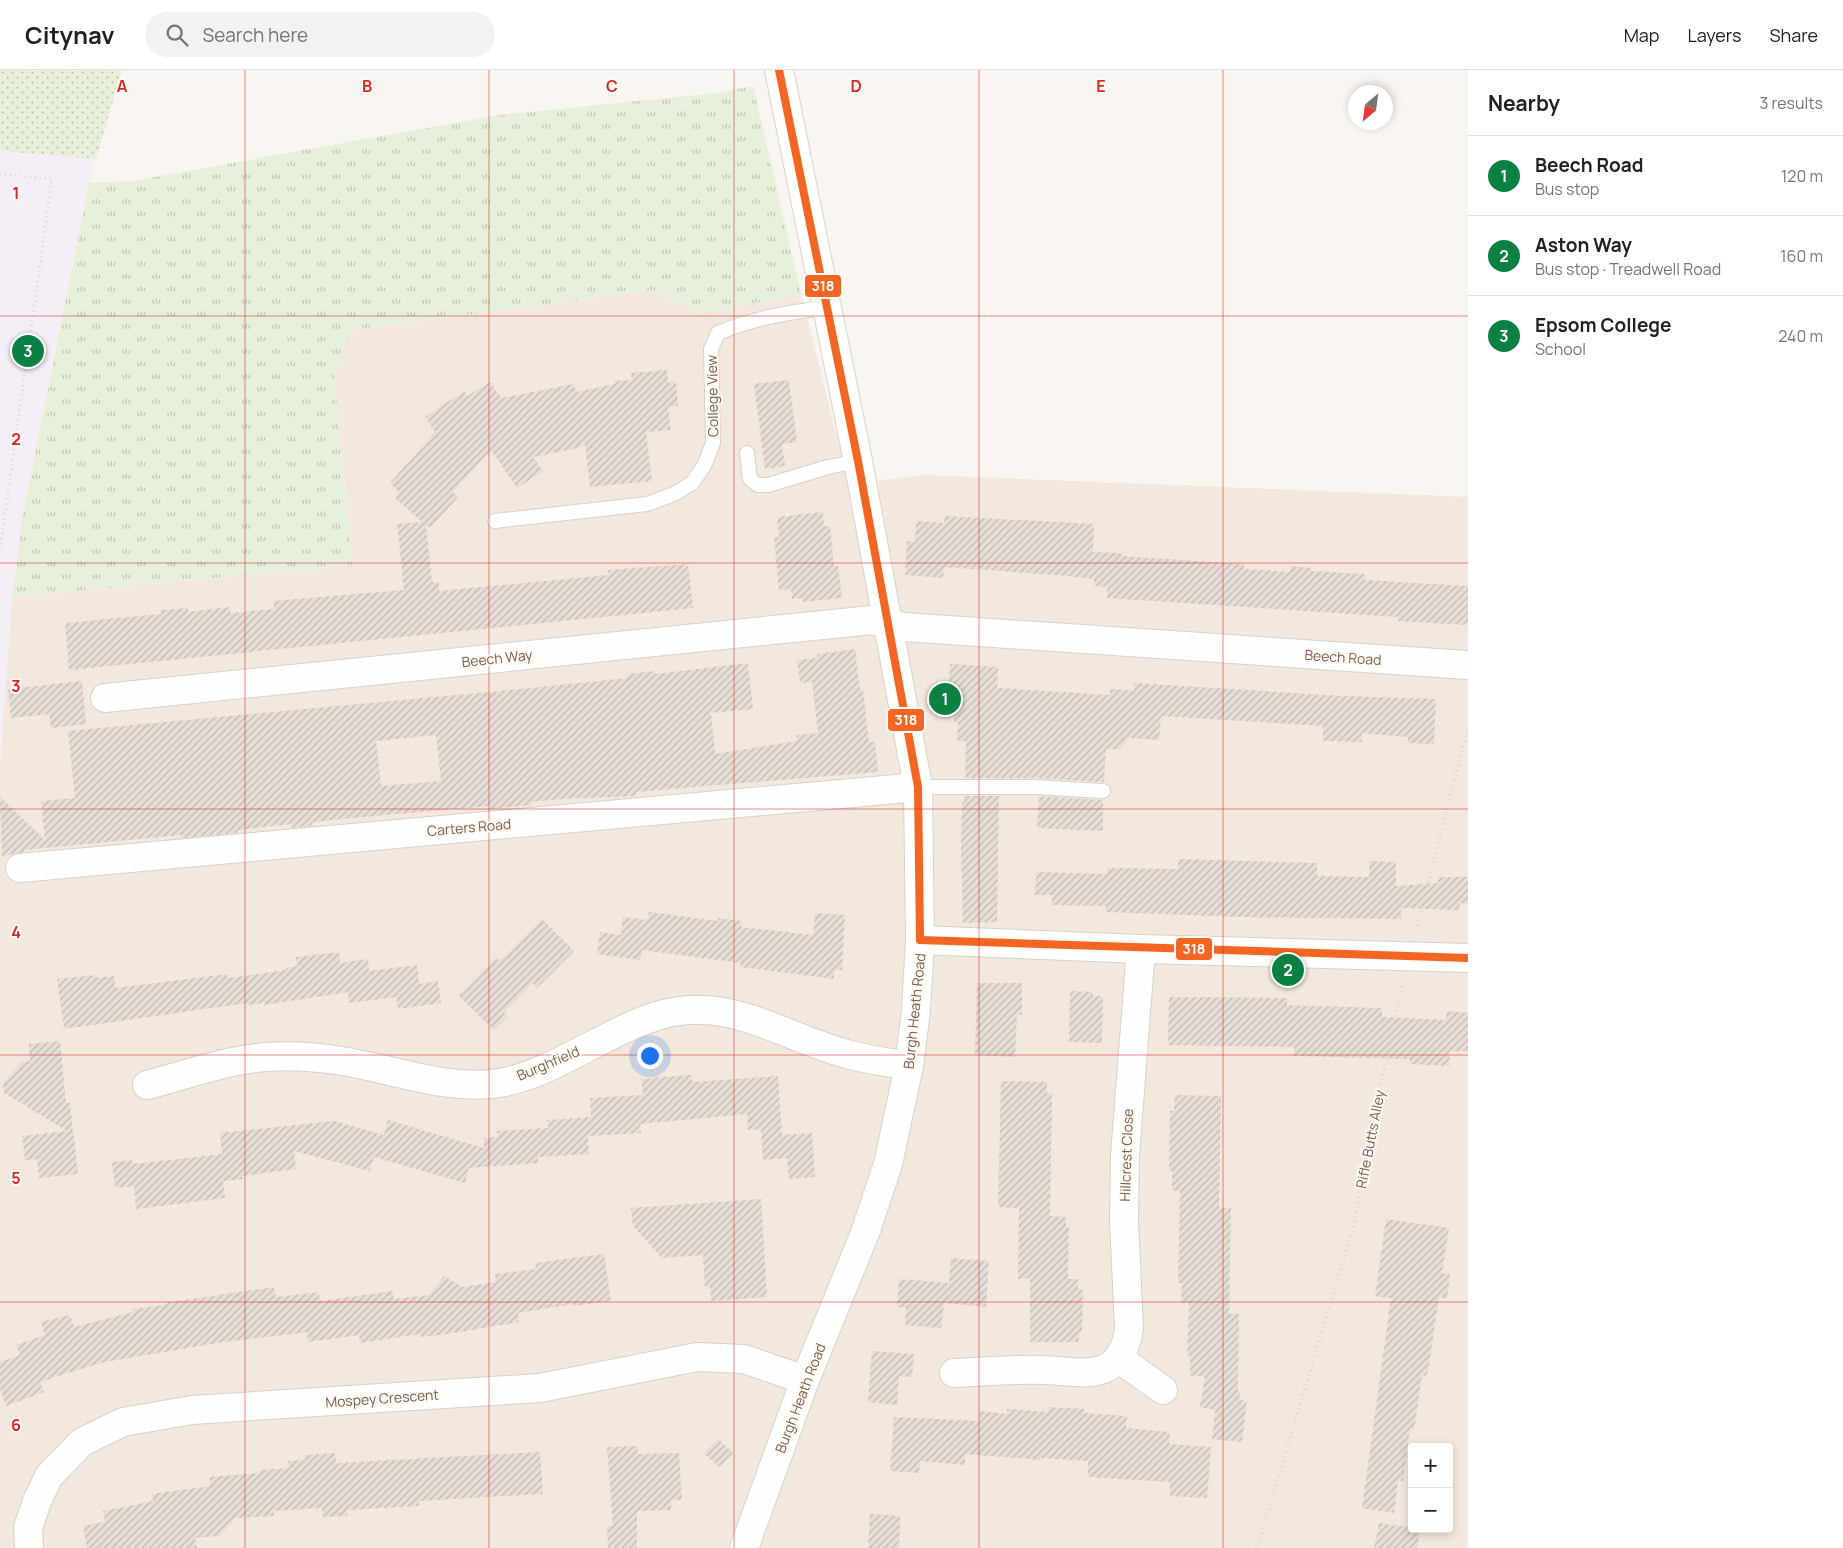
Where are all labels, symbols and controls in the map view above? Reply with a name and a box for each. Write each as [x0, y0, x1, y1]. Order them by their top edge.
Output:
search box [145, 12, 495, 57]
text: Citynav [25, 18, 115, 51]
icon: search [163, 21, 191, 49]
text: Search here [203, 22, 308, 48]
text: Map [1624, 23, 1659, 47]
text: Layers [1687, 23, 1741, 47]
text: Share [1769, 23, 1818, 47]
text: A [117, 75, 128, 97]
text: B [362, 75, 372, 97]
text: C [606, 75, 618, 97]
text: D [850, 75, 862, 97]
text: E [1096, 75, 1106, 97]
north arrow [1348, 85, 1393, 130]
text: Nearby [1488, 89, 1560, 117]
text: 3 results [1760, 92, 1823, 114]
text: Beech Road [1535, 152, 1643, 178]
text: 1 [1500, 165, 1508, 187]
text: 120 m [1781, 165, 1823, 187]
text: Bus stop [1535, 178, 1599, 200]
text: 1 [12, 182, 20, 204]
text: Aston Way [1535, 232, 1632, 258]
text: 2 [1499, 245, 1509, 267]
text: 160 m [1780, 245, 1823, 267]
text: Bus stop · Treadwell Road [1535, 258, 1721, 280]
line badge: 318 [804, 274, 842, 298]
text: 318 [812, 276, 834, 295]
text: Epsom College [1535, 312, 1672, 338]
text: 3 [1499, 325, 1509, 347]
text: 240 m [1778, 325, 1823, 347]
pin: 3 [12, 332, 44, 370]
text: School [1535, 338, 1586, 360]
street label: College View [702, 354, 722, 437]
text: 2 [11, 428, 21, 450]
street label: Beech Way [461, 645, 534, 671]
street label: Beech Road [1304, 645, 1382, 669]
text: 3 [11, 675, 21, 697]
pin: 1 [929, 680, 961, 718]
line badge: 318 [887, 708, 925, 732]
text: 318 [895, 710, 917, 729]
street label: Carters Road [426, 814, 512, 840]
text: 4 [11, 921, 21, 943]
line badge: 318 [1175, 937, 1213, 961]
text: 318 [1183, 939, 1205, 958]
pin: 2 [1272, 951, 1304, 989]
street label: Burgh Heath Road [898, 952, 930, 1070]
street label: Burghfield [514, 1041, 582, 1085]
your location [637, 1043, 663, 1069]
street label: Rifle Butts Alley [1351, 1087, 1389, 1190]
street label: Hillcrest Close [1115, 1108, 1137, 1202]
text: 5 [11, 1167, 21, 1189]
street label: Burgh Heath Road [770, 1340, 830, 1456]
street label: Mospey Crescent [325, 1385, 440, 1411]
text: 6 [11, 1414, 21, 1436]
map controls [1408, 1443, 1453, 1533]
button: + [1408, 1443, 1453, 1488]
button: − [1408, 1488, 1453, 1533]

